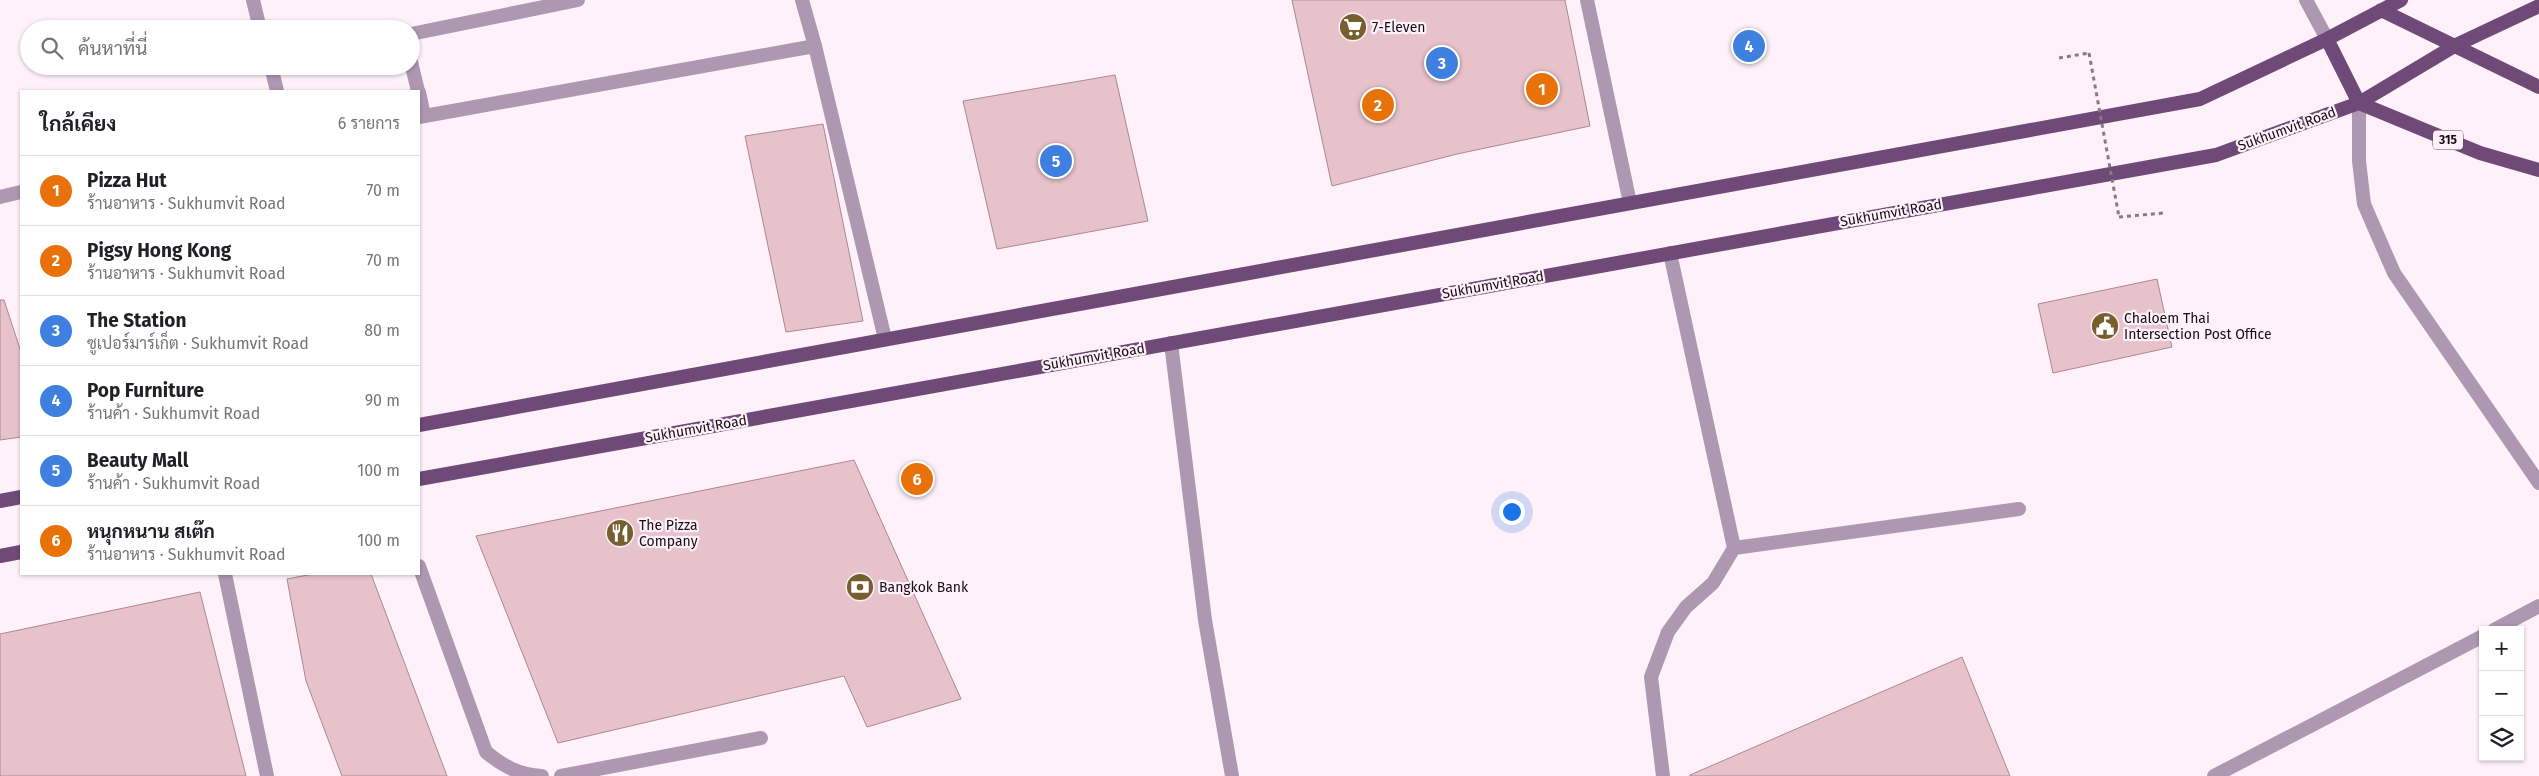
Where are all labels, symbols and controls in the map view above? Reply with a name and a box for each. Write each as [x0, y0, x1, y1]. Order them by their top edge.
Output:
supermarket icon: 7-Eleven [1338, 12, 1368, 42]
place label: 7-Eleven [1372, 19, 1426, 36]
search box [20, 20, 420, 75]
pin: 4 [1733, 27, 1765, 65]
icon: search [38, 34, 66, 62]
text: ค้นหาที่นี่ [78, 37, 147, 60]
pin: 3 [1426, 44, 1458, 82]
pin: 1 [1526, 70, 1558, 108]
pin: 2 [1362, 86, 1394, 124]
street label: Sukhumvit Road [2236, 103, 2338, 155]
text: ใกล้เคียง [40, 111, 116, 137]
text: 6 รายการ [338, 114, 400, 133]
road number: 315 [2433, 130, 2463, 150]
pin: 5 [1040, 142, 1072, 180]
text: Pizza Hut [87, 169, 167, 192]
text: 1 [52, 181, 60, 200]
text: 70 m [366, 181, 400, 200]
text: ร้านอาหาร · Sukhumvit Road [87, 194, 286, 213]
street label: Sukhumvit Road [1839, 196, 1943, 230]
text: Pigsy Hong Kong [87, 239, 231, 262]
text: 2 [52, 251, 60, 270]
text: 70 m [366, 251, 400, 270]
text: ร้านอาหาร · Sukhumvit Road [87, 264, 286, 283]
street label: Sukhumvit Road [1441, 268, 1545, 302]
text: The Station [87, 309, 186, 332]
place label: Chaloem Thai Intersection Post Office [2124, 310, 2272, 343]
public building icon: Chaloem Thai Intersection Post Office [2090, 311, 2120, 341]
text: 3 [52, 321, 60, 340]
text: 80 m [364, 321, 400, 340]
text: ซูเปอร์มาร์เก็ต · Sukhumvit Road [87, 334, 309, 353]
street label: Sukhumvit Road [1042, 340, 1146, 374]
text: Pop Furniture [87, 379, 204, 402]
text: 4 [51, 391, 61, 410]
text: 90 m [365, 391, 400, 410]
text: ร้านค้า · Sukhumvit Road [87, 404, 260, 423]
street label: Sukhumvit Road [644, 412, 748, 446]
text: Beauty Mall [87, 449, 188, 472]
pin: 6 [901, 460, 933, 498]
text: 5 [52, 461, 60, 480]
text: 100 m [357, 461, 400, 480]
text: ร้านค้า · Sukhumvit Road [87, 474, 260, 493]
your location [1499, 499, 1525, 525]
place label: The Pizza Company [639, 517, 698, 550]
restaurant icon: The Pizza Company [605, 518, 635, 548]
text: หนุกหนาน สเต๊ก [87, 520, 215, 543]
text: 6 [51, 531, 61, 550]
text: 100 m [357, 531, 400, 550]
text: ร้านอาหาร · Sukhumvit Road [87, 545, 286, 564]
bank icon: Bangkok Bank [845, 572, 875, 602]
place label: Bangkok Bank [879, 579, 969, 596]
map controls [2479, 626, 2524, 761]
button: + [2479, 626, 2524, 671]
button: − [2479, 671, 2524, 716]
button: layers [2479, 716, 2524, 761]

